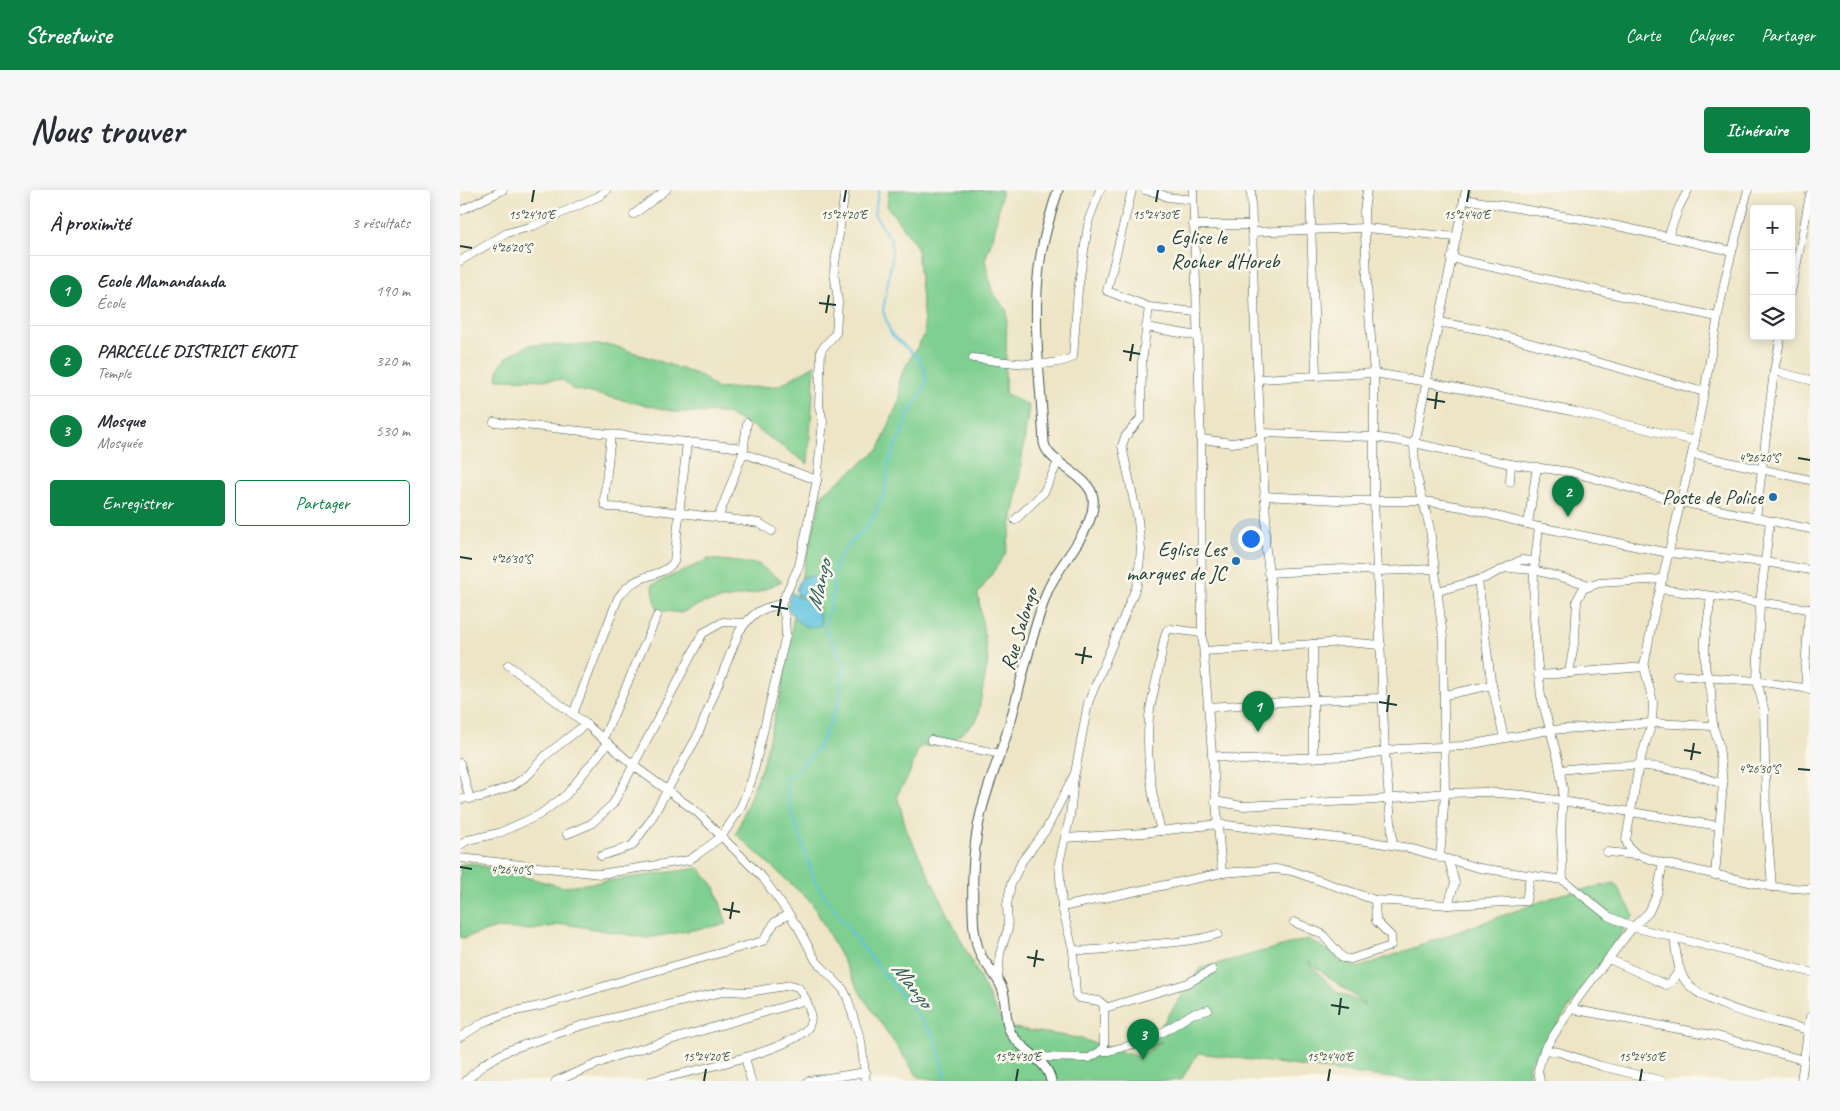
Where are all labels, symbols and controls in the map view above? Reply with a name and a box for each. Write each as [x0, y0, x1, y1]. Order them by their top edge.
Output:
text: Streetwise [25, 20, 111, 50]
text: Carte [1626, 24, 1660, 46]
text: Calques [1688, 24, 1733, 46]
text: Partager [1761, 24, 1815, 46]
button: Itinéraire [1704, 107, 1810, 153]
text: Nous trouver [30, 108, 184, 153]
map controls [1750, 205, 1795, 340]
button: + [1750, 205, 1795, 250]
text: 15°24'10"E [509, 207, 557, 223]
text: 15°24'20"E [821, 207, 869, 223]
text: 15°24'30"E [1133, 207, 1181, 223]
text: 15°24'40"E [1444, 207, 1492, 223]
text: À proximité [50, 210, 130, 236]
text: 3 résultats [351, 213, 410, 233]
place label: Eglise le Rocher d'Horeb [1171, 224, 1281, 274]
text: 4°26'20"S [491, 240, 533, 256]
marker: Eglise le Rocher d'Horeb [1155, 243, 1167, 255]
button: − [1750, 250, 1795, 295]
text: Ecole Mamandanda [97, 269, 225, 293]
text: 1 [62, 281, 70, 301]
text: 190 m [376, 281, 410, 301]
text: École [97, 293, 125, 313]
button: layers [1750, 295, 1795, 340]
text: PARCELLE DISTRICT EKOTI [97, 339, 295, 363]
text: 2 [62, 351, 70, 371]
text: 320 m [376, 351, 410, 371]
text: Temple [97, 363, 131, 383]
text: Mosque [97, 409, 145, 433]
text: 3 [62, 421, 70, 441]
text: 530 m [376, 421, 410, 441]
text: Mosquée [97, 433, 142, 453]
text: 4°26'20"S [1739, 450, 1781, 466]
pin: 2 [1552, 476, 1584, 517]
button: Enregistrer [50, 480, 225, 526]
button: Partager [235, 480, 410, 526]
place label: Poste de Police [1662, 484, 1764, 510]
marker: Poste de Police [1767, 491, 1779, 503]
your location [1238, 526, 1264, 552]
place label: Eglise Les marques de JC [1126, 536, 1229, 586]
text: 4°26'30"S [491, 551, 533, 567]
water label: Mango [800, 553, 839, 613]
marker: Eglise Les marques de JC [1230, 555, 1242, 567]
street label: Rue Salongo [994, 582, 1045, 673]
pin: 1 [1242, 691, 1274, 732]
text: 4°26'30"S [1739, 761, 1781, 777]
text: 4°26'40"S [491, 862, 533, 878]
water label: Mango [885, 956, 942, 1017]
pin: 3 [1127, 1019, 1159, 1060]
text: 15°24'20"E [683, 1049, 731, 1065]
text: 15°24'30"E [995, 1049, 1043, 1065]
text: 15°24'40"E [1307, 1049, 1355, 1065]
text: 15°24'50"E [1619, 1049, 1667, 1065]

